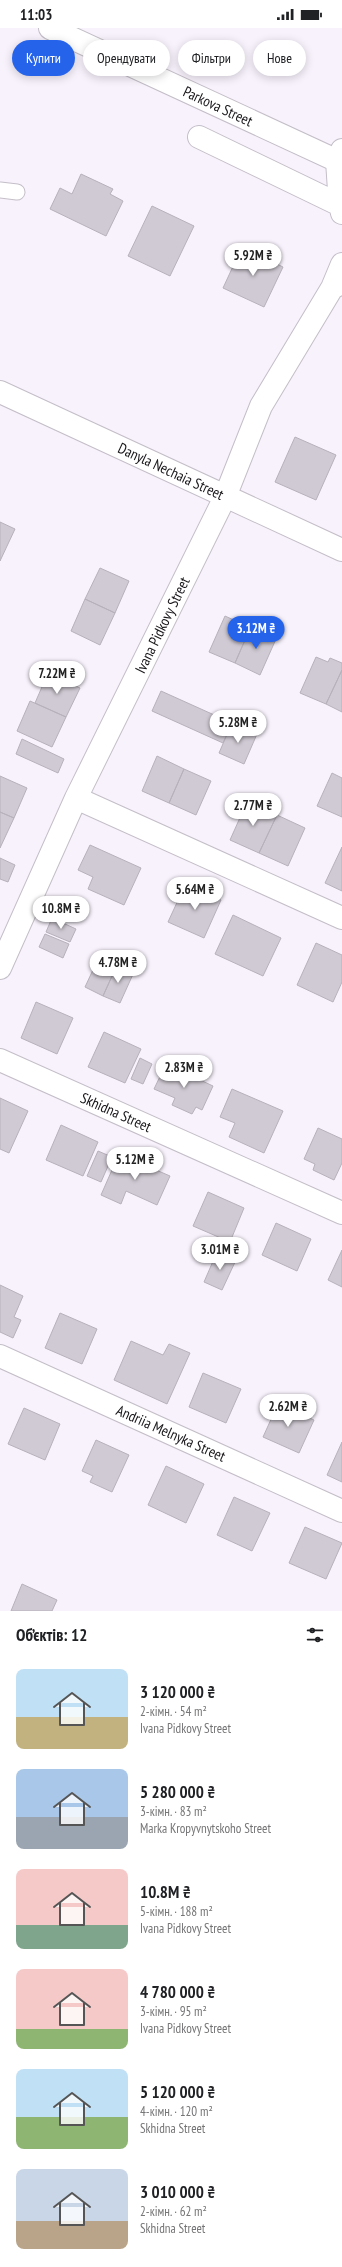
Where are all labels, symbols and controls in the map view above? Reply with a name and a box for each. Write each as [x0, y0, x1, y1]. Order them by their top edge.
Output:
text: 11:03 [20, 5, 52, 24]
chip: Купити [12, 40, 75, 76]
chip: Орендувати [83, 40, 170, 76]
chip: Фільтри [178, 40, 245, 76]
chip: Нове [253, 40, 306, 76]
street label: Parkova Street [180, 82, 256, 130]
pin: 5.92M ₴ [216, 243, 290, 277]
text: 5.92M ₴ [234, 247, 272, 264]
street label: Danyla Nechaia Street [115, 438, 227, 504]
street label: Ivana Pidkovy Street [130, 574, 194, 676]
pin: 3.12M ₴ [219, 616, 293, 650]
text: 3.12M ₴ [237, 620, 275, 637]
pin: 7.22M ₴ [20, 661, 94, 695]
text: 7.22M ₴ [38, 665, 76, 682]
pin: 5.28M ₴ [201, 710, 275, 744]
text: 5.28M ₴ [219, 714, 257, 731]
pin: 2.77M ₴ [216, 793, 290, 827]
text: 2.77M ₴ [234, 797, 272, 814]
pin: 5.64M ₴ [158, 877, 232, 911]
text: 5.64M ₴ [176, 881, 214, 898]
pin: 10.8M ₴ [24, 896, 98, 930]
text: 10.8M ₴ [42, 900, 80, 917]
pin: 4.78M ₴ [81, 950, 155, 984]
text: 4.78M ₴ [99, 954, 137, 971]
pin: 2.83M ₴ [147, 1055, 221, 1089]
text: 2.83M ₴ [165, 1059, 203, 1076]
street label: Skhidna Street [78, 1088, 154, 1136]
pin: 5.12M ₴ [98, 1147, 172, 1181]
text: 5.12M ₴ [116, 1151, 154, 1168]
pin: 3.01M ₴ [183, 1237, 257, 1271]
text: 3.01M ₴ [201, 1241, 239, 1258]
pin: 2.62M ₴ [251, 1394, 325, 1428]
text: 2.62M ₴ [269, 1398, 307, 1415]
street label: Andriia Melnyka Street [113, 1400, 229, 1466]
text: Об’єктів: 12 [16, 1624, 87, 1646]
icon: filters [304, 1624, 326, 1646]
text: 3 120 000 ₴ [140, 1681, 215, 1703]
icon: home [48, 1685, 96, 1733]
text: 2-кімн. · 54 m² [140, 1703, 207, 1720]
text: Ivana Pidkovy Street [140, 1720, 231, 1737]
text: 5 280 000 ₴ [140, 1781, 215, 1803]
icon: home [48, 1785, 96, 1833]
text: 3-кімн. · 83 m² [140, 1803, 207, 1820]
text: Marka Kropyvnytskoho Street [140, 1820, 271, 1837]
text: 10.8M ₴ [140, 1881, 191, 1903]
icon: home [48, 1885, 96, 1933]
text: 5-кімн. · 188 m² [140, 1903, 213, 1920]
text: Ivana Pidkovy Street [140, 1920, 231, 1937]
text: 4 780 000 ₴ [140, 1981, 215, 2003]
icon: home [48, 1985, 96, 2033]
text: 3-кімн. · 95 m² [140, 2003, 207, 2020]
text: Ivana Pidkovy Street [140, 2020, 231, 2037]
text: 5 120 000 ₴ [140, 2081, 215, 2103]
icon: home [48, 2085, 96, 2133]
text: 4-кімн. · 120 m² [140, 2103, 213, 2120]
text: Skhidna Street [140, 2120, 205, 2137]
text: 3 010 000 ₴ [140, 2181, 215, 2203]
icon: home [48, 2185, 96, 2233]
text: 2-кімн. · 62 m² [140, 2203, 207, 2220]
text: Skhidna Street [140, 2220, 205, 2237]

